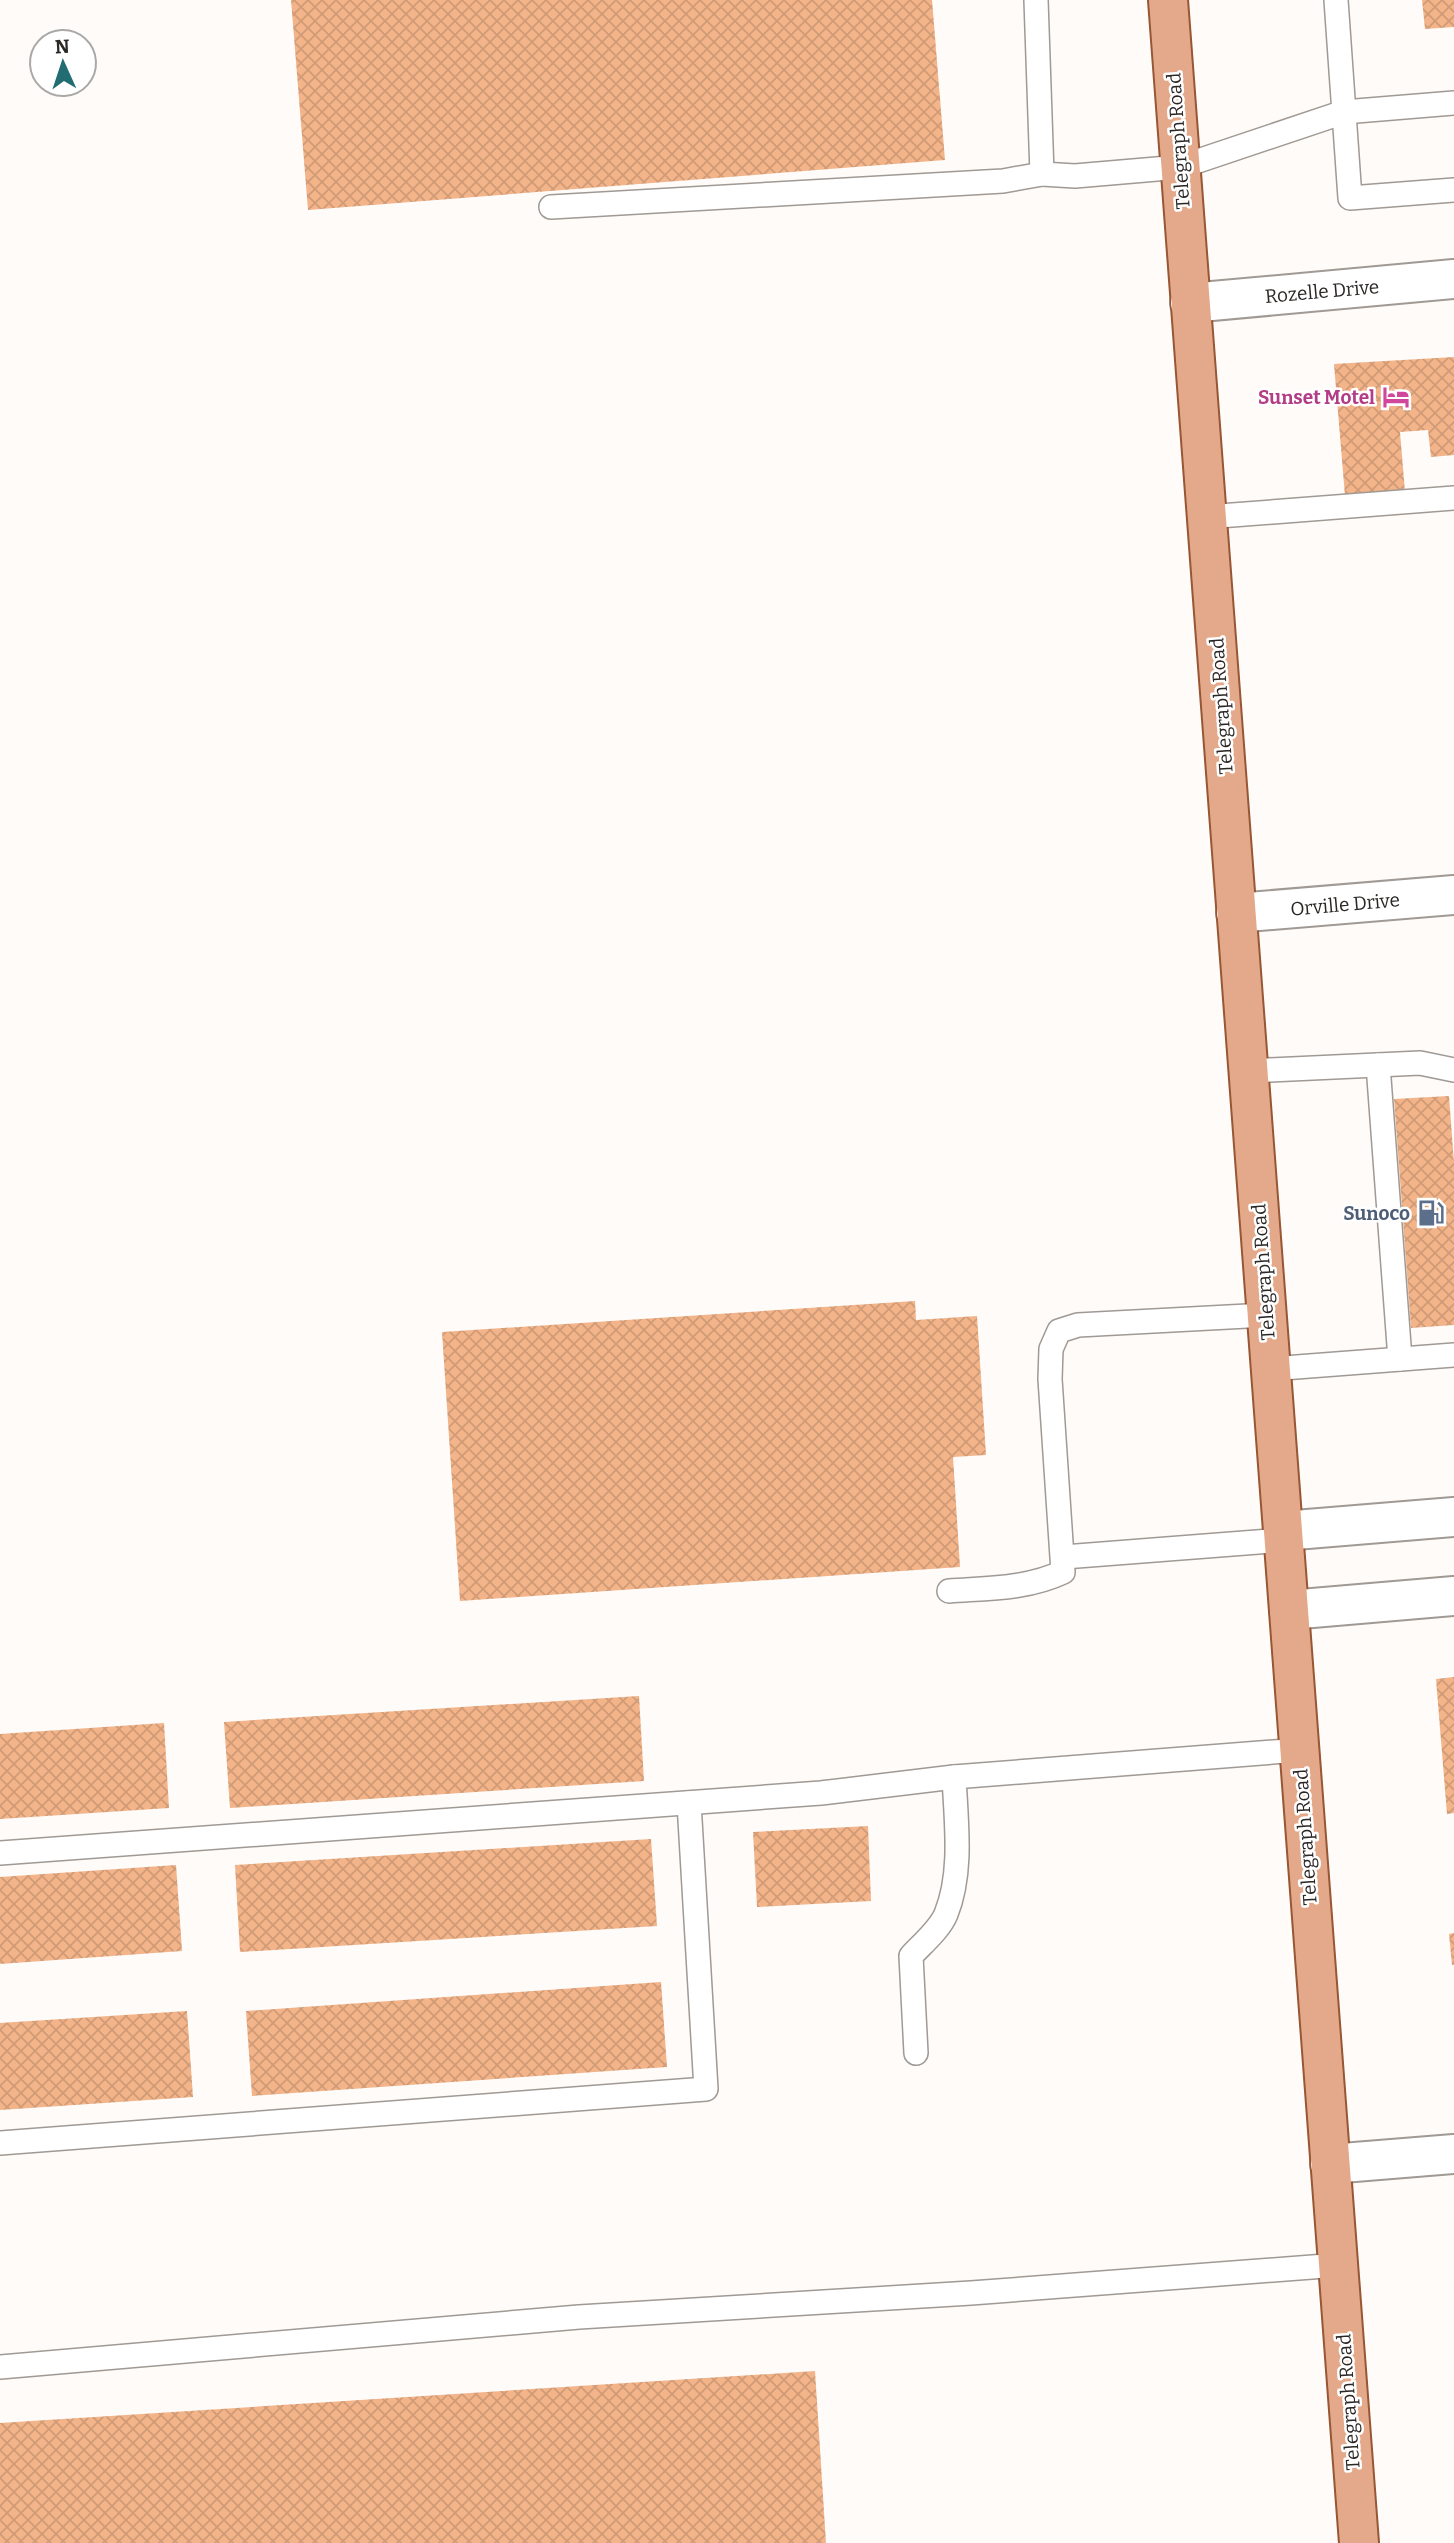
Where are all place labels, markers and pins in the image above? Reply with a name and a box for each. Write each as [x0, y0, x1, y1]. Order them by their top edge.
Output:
hotel icon: Sunset Motel [1381, 382, 1411, 412]
place label: Sunset Motel [1258, 386, 1375, 409]
fuel station icon: Sunoco [1416, 1198, 1446, 1228]
place label: Sunoco [1343, 1202, 1410, 1225]

